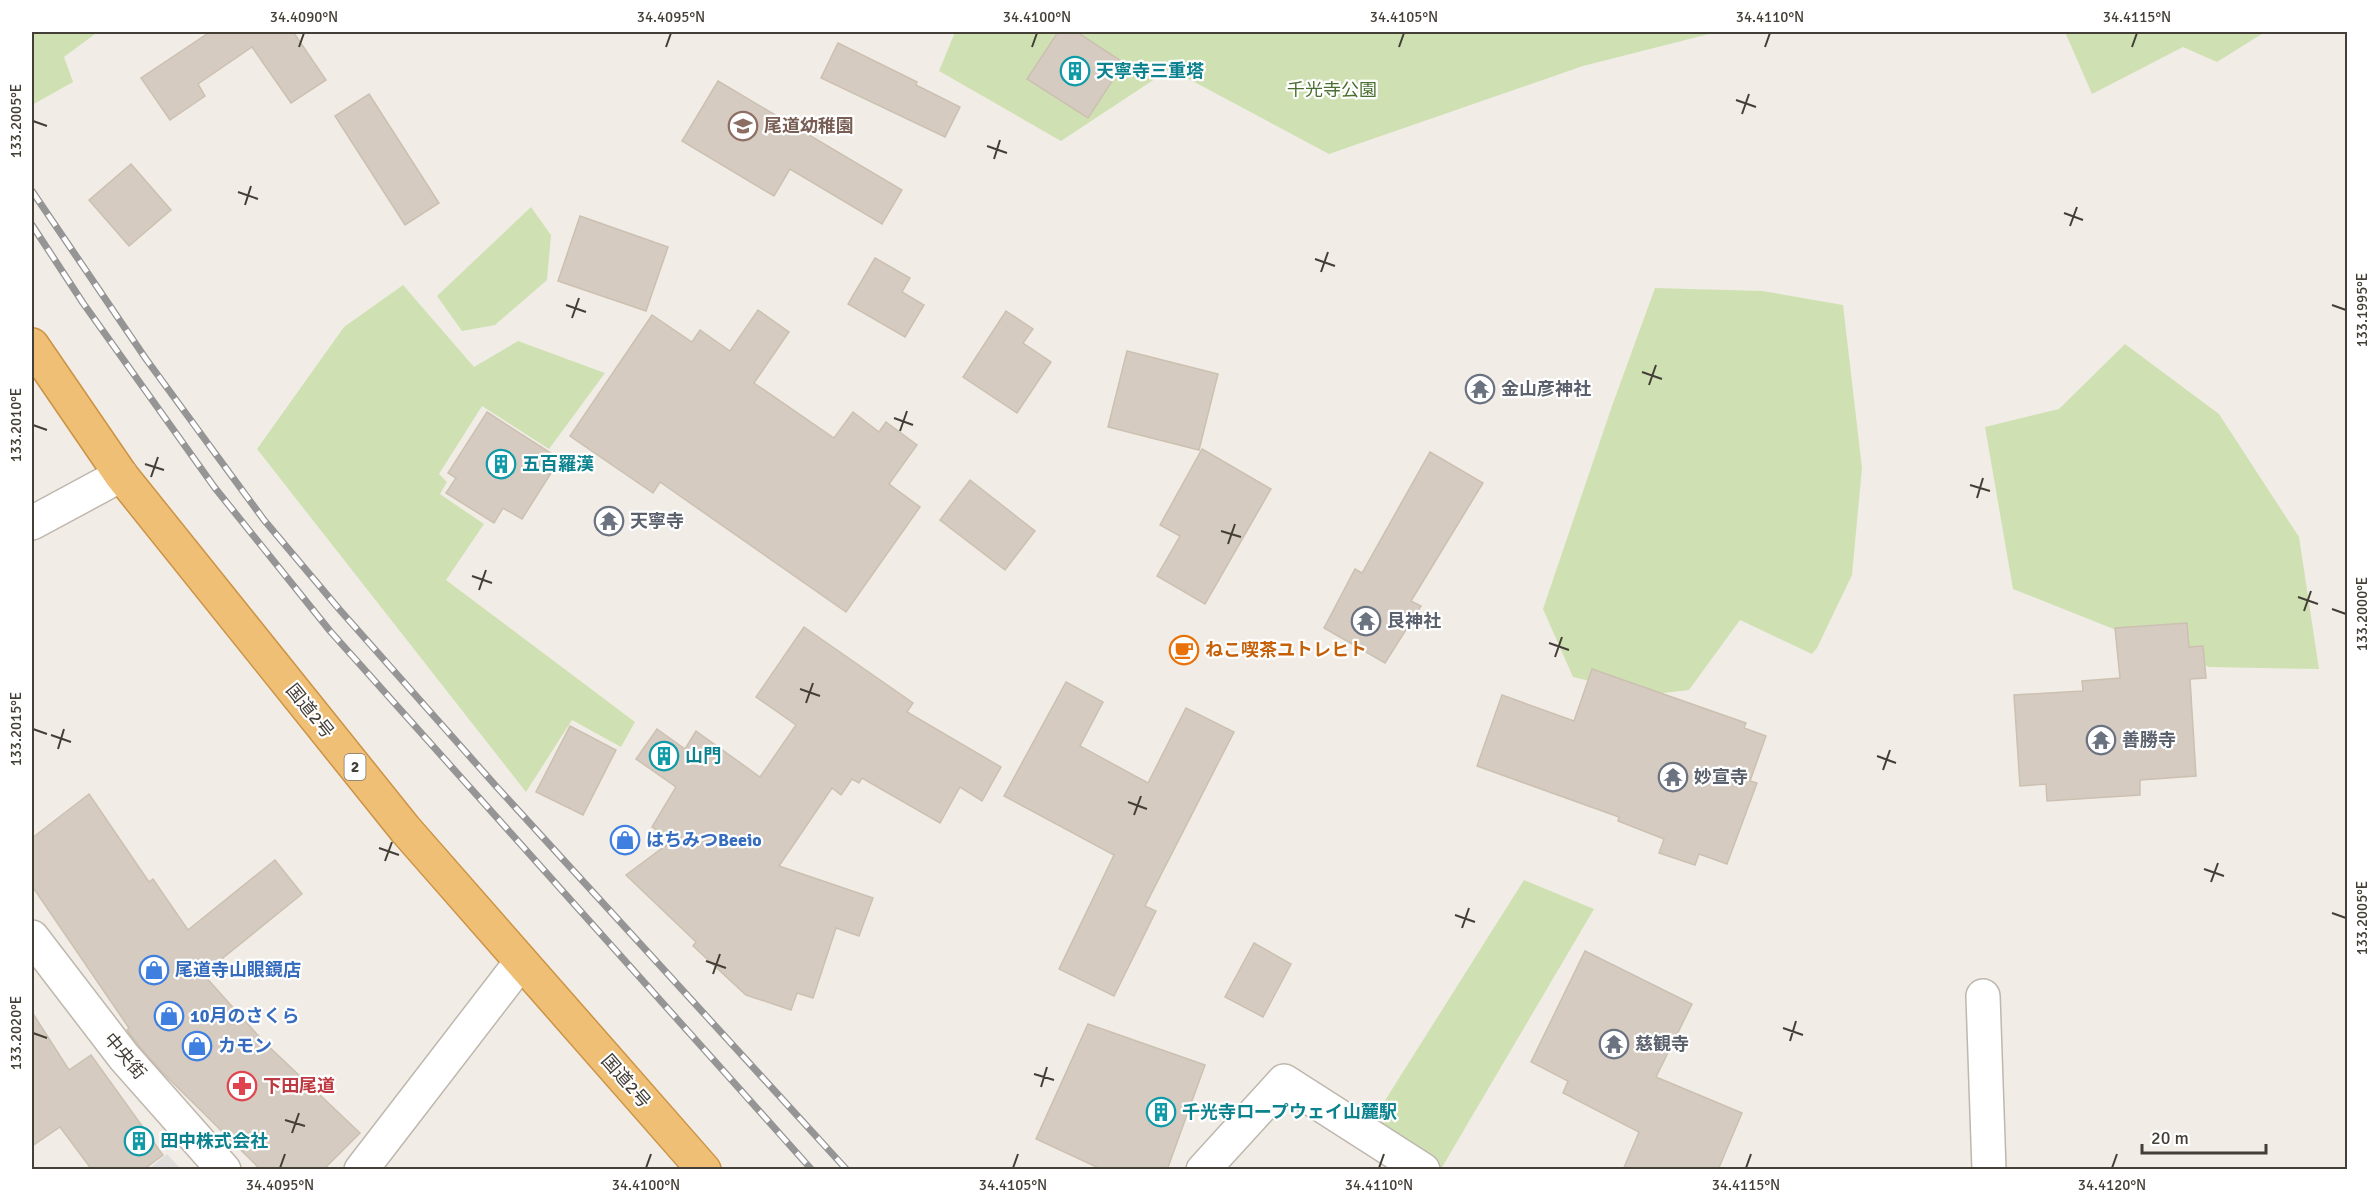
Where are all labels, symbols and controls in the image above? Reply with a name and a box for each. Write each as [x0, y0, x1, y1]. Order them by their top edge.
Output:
text: 34.4090°N [270, 8, 338, 26]
text: 34.4095°N [637, 8, 705, 26]
text: 34.4100°N [1003, 8, 1071, 26]
text: 34.4105°N [1370, 8, 1438, 26]
text: 34.4110°N [1736, 8, 1804, 26]
text: 34.4115°N [2103, 8, 2171, 26]
building icon: 天寧寺三重塔 [1059, 55, 1091, 87]
place label: 天寧寺三重塔 [1096, 60, 1204, 82]
park label: 千光寺公園 [1287, 79, 1377, 101]
text: 133.2005°E [7, 84, 25, 158]
school or university icon: 尾道幼稚園 [727, 110, 759, 142]
place label: 尾道幼稚園 [764, 115, 854, 137]
text: 133.1995°E [2353, 273, 2371, 347]
temple icon: 金山彦神社 [1464, 373, 1496, 405]
place label: 金山彦神社 [1501, 378, 1591, 400]
text: 133.2010°E [7, 388, 25, 462]
building icon: 五百羅漢 [485, 448, 517, 480]
place label: 五百羅漢 [522, 453, 594, 475]
temple icon: 天寧寺 [593, 505, 625, 537]
place label: 天寧寺 [630, 510, 684, 532]
text: 133.2000°E [2353, 577, 2371, 651]
temple icon: 艮神社 [1350, 605, 1382, 637]
place label: 艮神社 [1387, 610, 1441, 632]
cafe icon: ねこ喫茶ユトレヒト [1168, 634, 1200, 666]
place label: ねこ喫茶ユトレヒト [1205, 639, 1367, 661]
street label: 国道2号 [281, 679, 339, 743]
text: 133.2015°E [7, 692, 25, 766]
temple icon: 善勝寺 [2085, 724, 2117, 756]
place label: 善勝寺 [2122, 729, 2176, 751]
building icon: 山門 [648, 740, 680, 772]
place label: 山門 [685, 745, 721, 767]
road number: 2 [344, 754, 366, 780]
temple icon: 妙宣寺 [1657, 761, 1689, 793]
place label: 妙宣寺 [1694, 766, 1748, 788]
shop icon: はちみつBeeio [609, 824, 641, 856]
place label: はちみつBeeio [646, 829, 762, 851]
text: 133.2005°E [2353, 881, 2371, 955]
shop icon: 尾道寺山眼鏡店 [138, 954, 170, 986]
place label: 尾道寺山眼鏡店 [175, 959, 301, 981]
text: 133.2020°E [7, 996, 25, 1070]
shop icon: 10月のさくら [153, 1000, 185, 1032]
place label: 10月のさくら [190, 1005, 299, 1027]
street label: 中央街 [99, 1028, 151, 1084]
temple icon: 慈観寺 [1598, 1028, 1630, 1060]
shop icon: カモン [181, 1030, 213, 1062]
place label: 慈観寺 [1635, 1033, 1689, 1055]
place label: カモン [218, 1035, 272, 1057]
street label: 国道2号 [597, 1050, 655, 1112]
pharmacy icon: 下田尾道 [226, 1070, 258, 1102]
place label: 下田尾道 [263, 1075, 335, 1097]
building icon: 千光寺ロープウェイ山麓駅 [1145, 1096, 1177, 1128]
place label: 千光寺ロープウェイ山麓駅 [1182, 1101, 1397, 1123]
scale bar [2142, 1117, 2266, 1155]
building icon: 田中株式会社 [123, 1125, 155, 1157]
text: 20 m [2151, 1127, 2189, 1149]
place label: 田中株式会社 [160, 1130, 268, 1152]
text: 34.4095°N [246, 1176, 314, 1194]
text: 34.4100°N [612, 1176, 680, 1194]
text: 34.4105°N [979, 1176, 1047, 1194]
text: 34.4110°N [1345, 1176, 1413, 1194]
text: 34.4115°N [1712, 1176, 1780, 1194]
text: 34.4120°N [2078, 1176, 2146, 1194]

